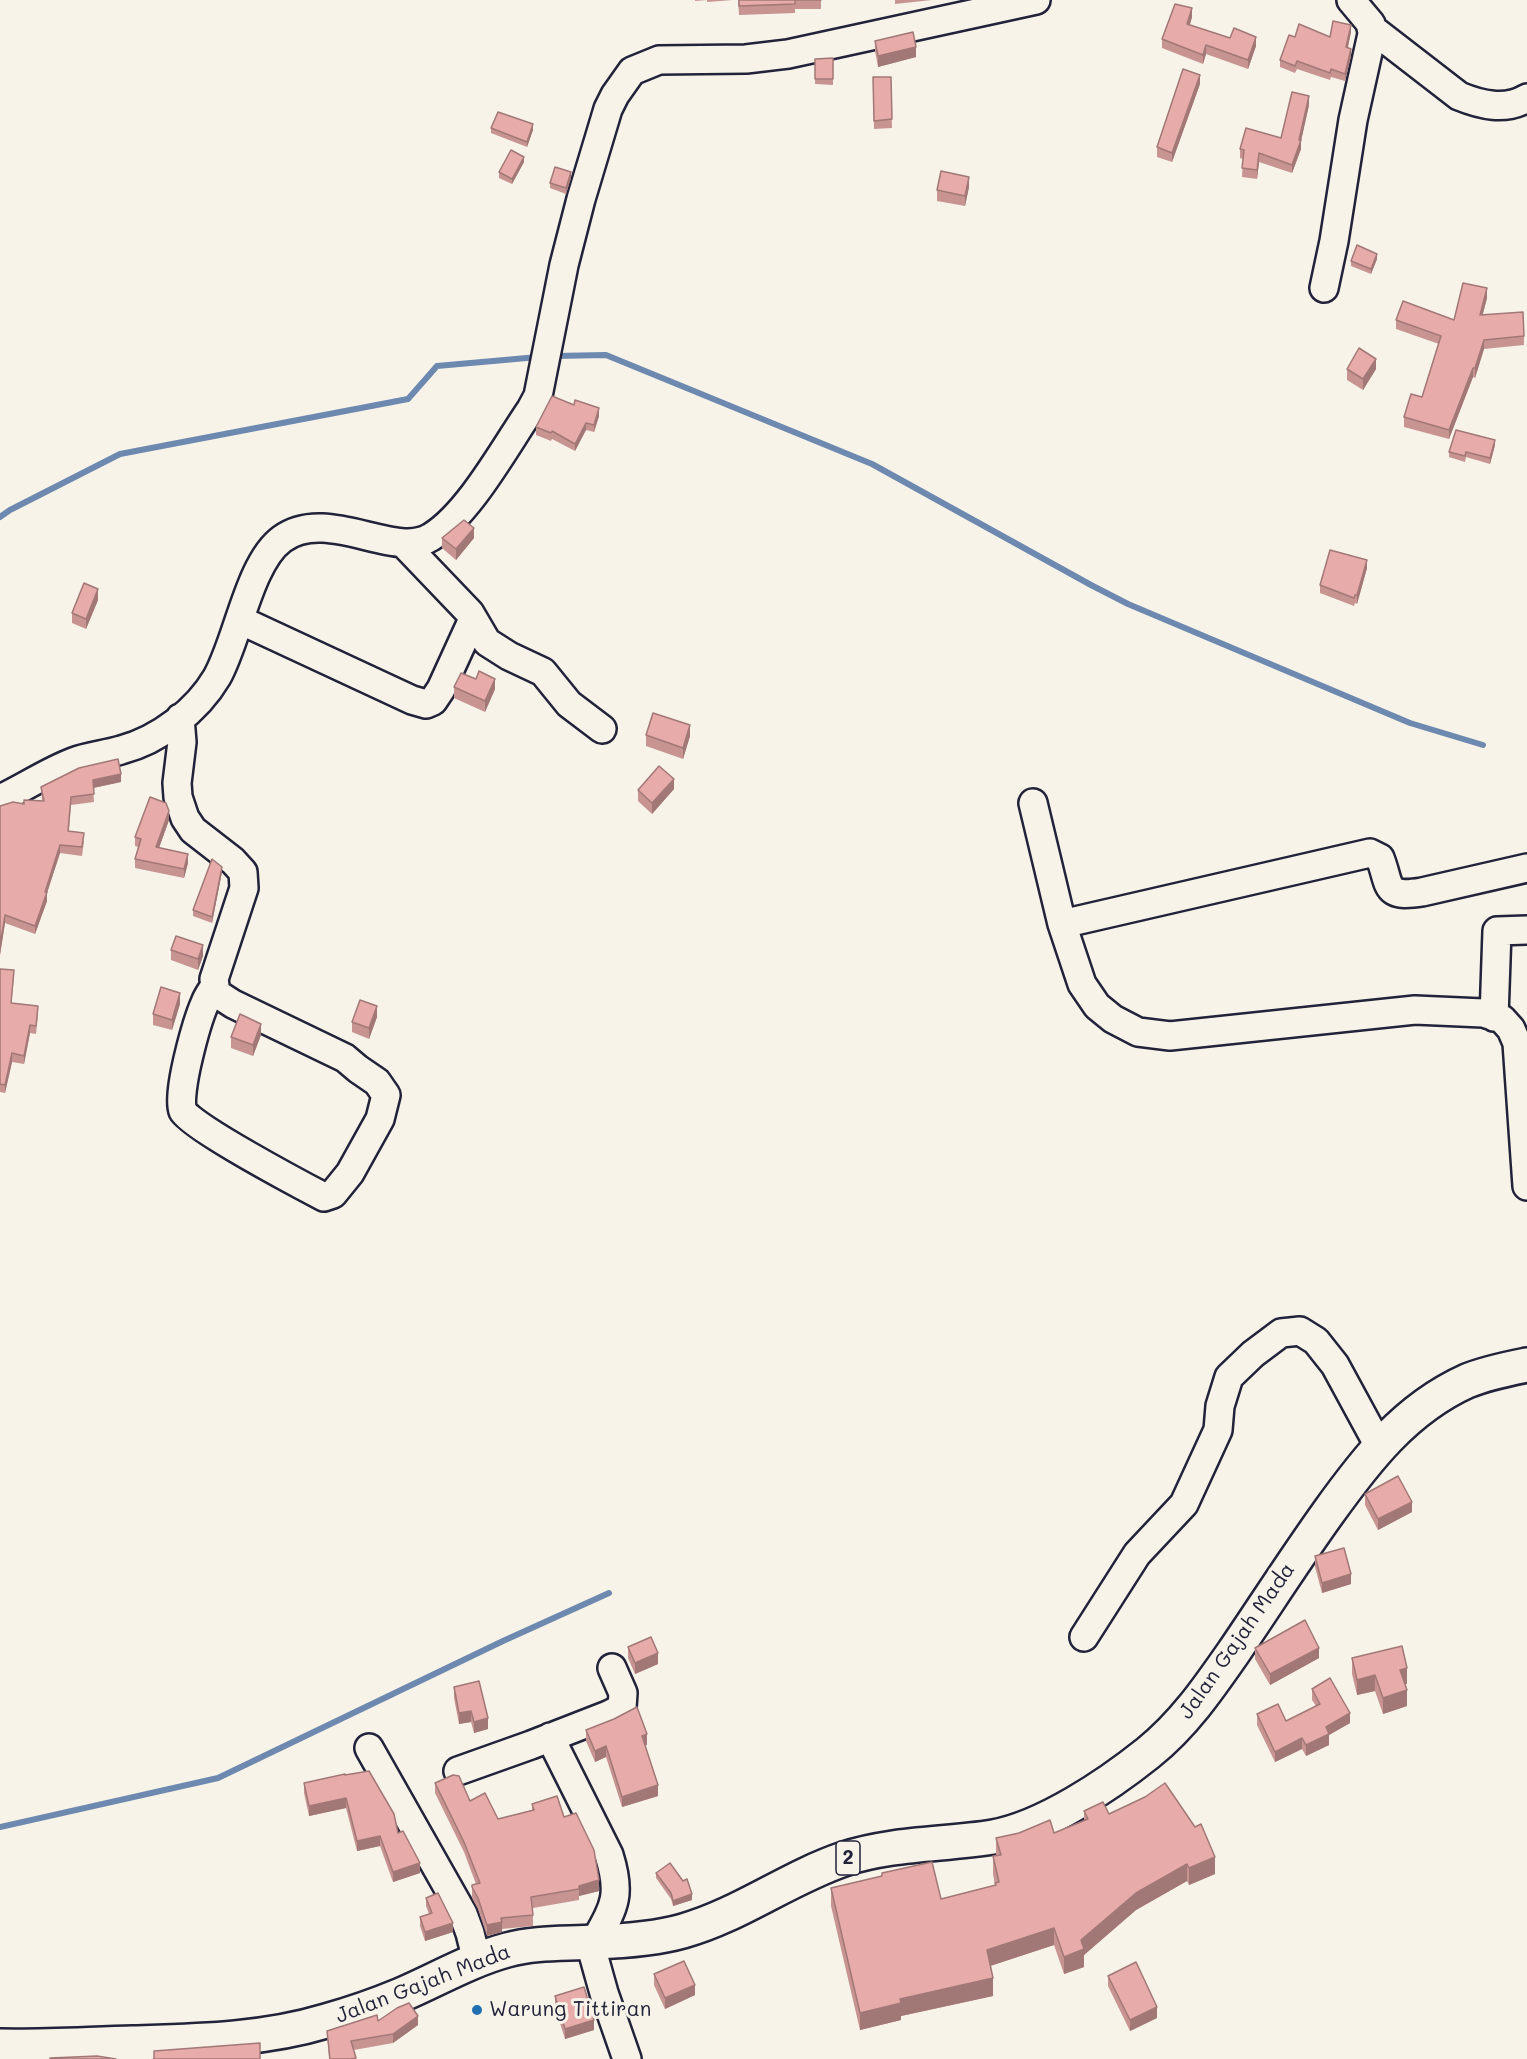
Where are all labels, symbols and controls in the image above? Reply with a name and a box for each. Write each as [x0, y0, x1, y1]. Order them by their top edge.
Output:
street label: Jalan Gajah Mada [1174, 1558, 1300, 1724]
road number: 2 [836, 1841, 860, 1875]
street label: Jalan Gajah Mada [332, 1939, 514, 2029]
place label: Warung Tittiran [489, 1997, 651, 2023]
marker: Warung Tittiran [470, 2003, 484, 2017]

